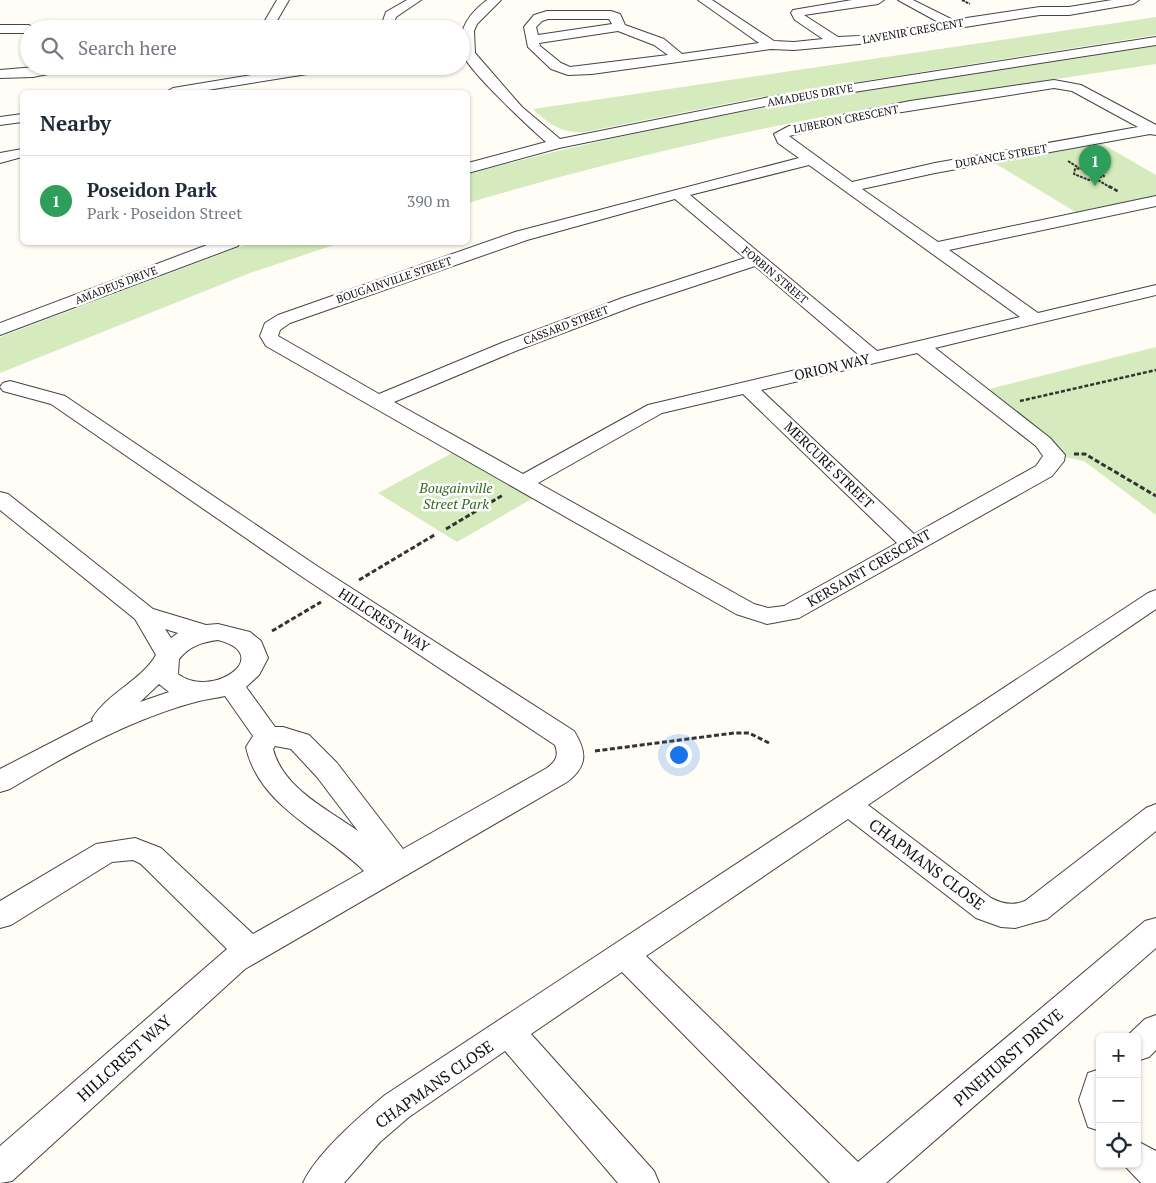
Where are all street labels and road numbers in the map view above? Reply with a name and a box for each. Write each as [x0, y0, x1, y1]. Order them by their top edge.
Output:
street label: L'AVENIR CRESCENT [861, 15, 965, 47]
street label: AMADEUS DRIVE [766, 81, 854, 109]
street label: LUBERON CRESCENT [792, 102, 900, 136]
street label: DURANCE STREET [954, 141, 1048, 171]
street label: FORBIN STREET [739, 243, 811, 307]
street label: BOUGAINVILLE STREET [334, 254, 454, 306]
street label: AMADEUS DRIVE [73, 263, 159, 307]
street label: CASSARD STREET [521, 302, 611, 348]
street label: ORION WAY [792, 348, 873, 384]
street label: MERCURE STREET [780, 417, 879, 513]
street label: KERSAINT CRESCENT [803, 524, 934, 611]
street label: HILLCREST WAY [335, 583, 434, 657]
street label: CHAPMANS CLOSE [865, 813, 989, 915]
street label: PINEHURST DRIVE [948, 1003, 1068, 1111]
street label: HILLCREST WAY [72, 1009, 176, 1106]
street label: CHAPMANS CLOSE [370, 1035, 498, 1133]

